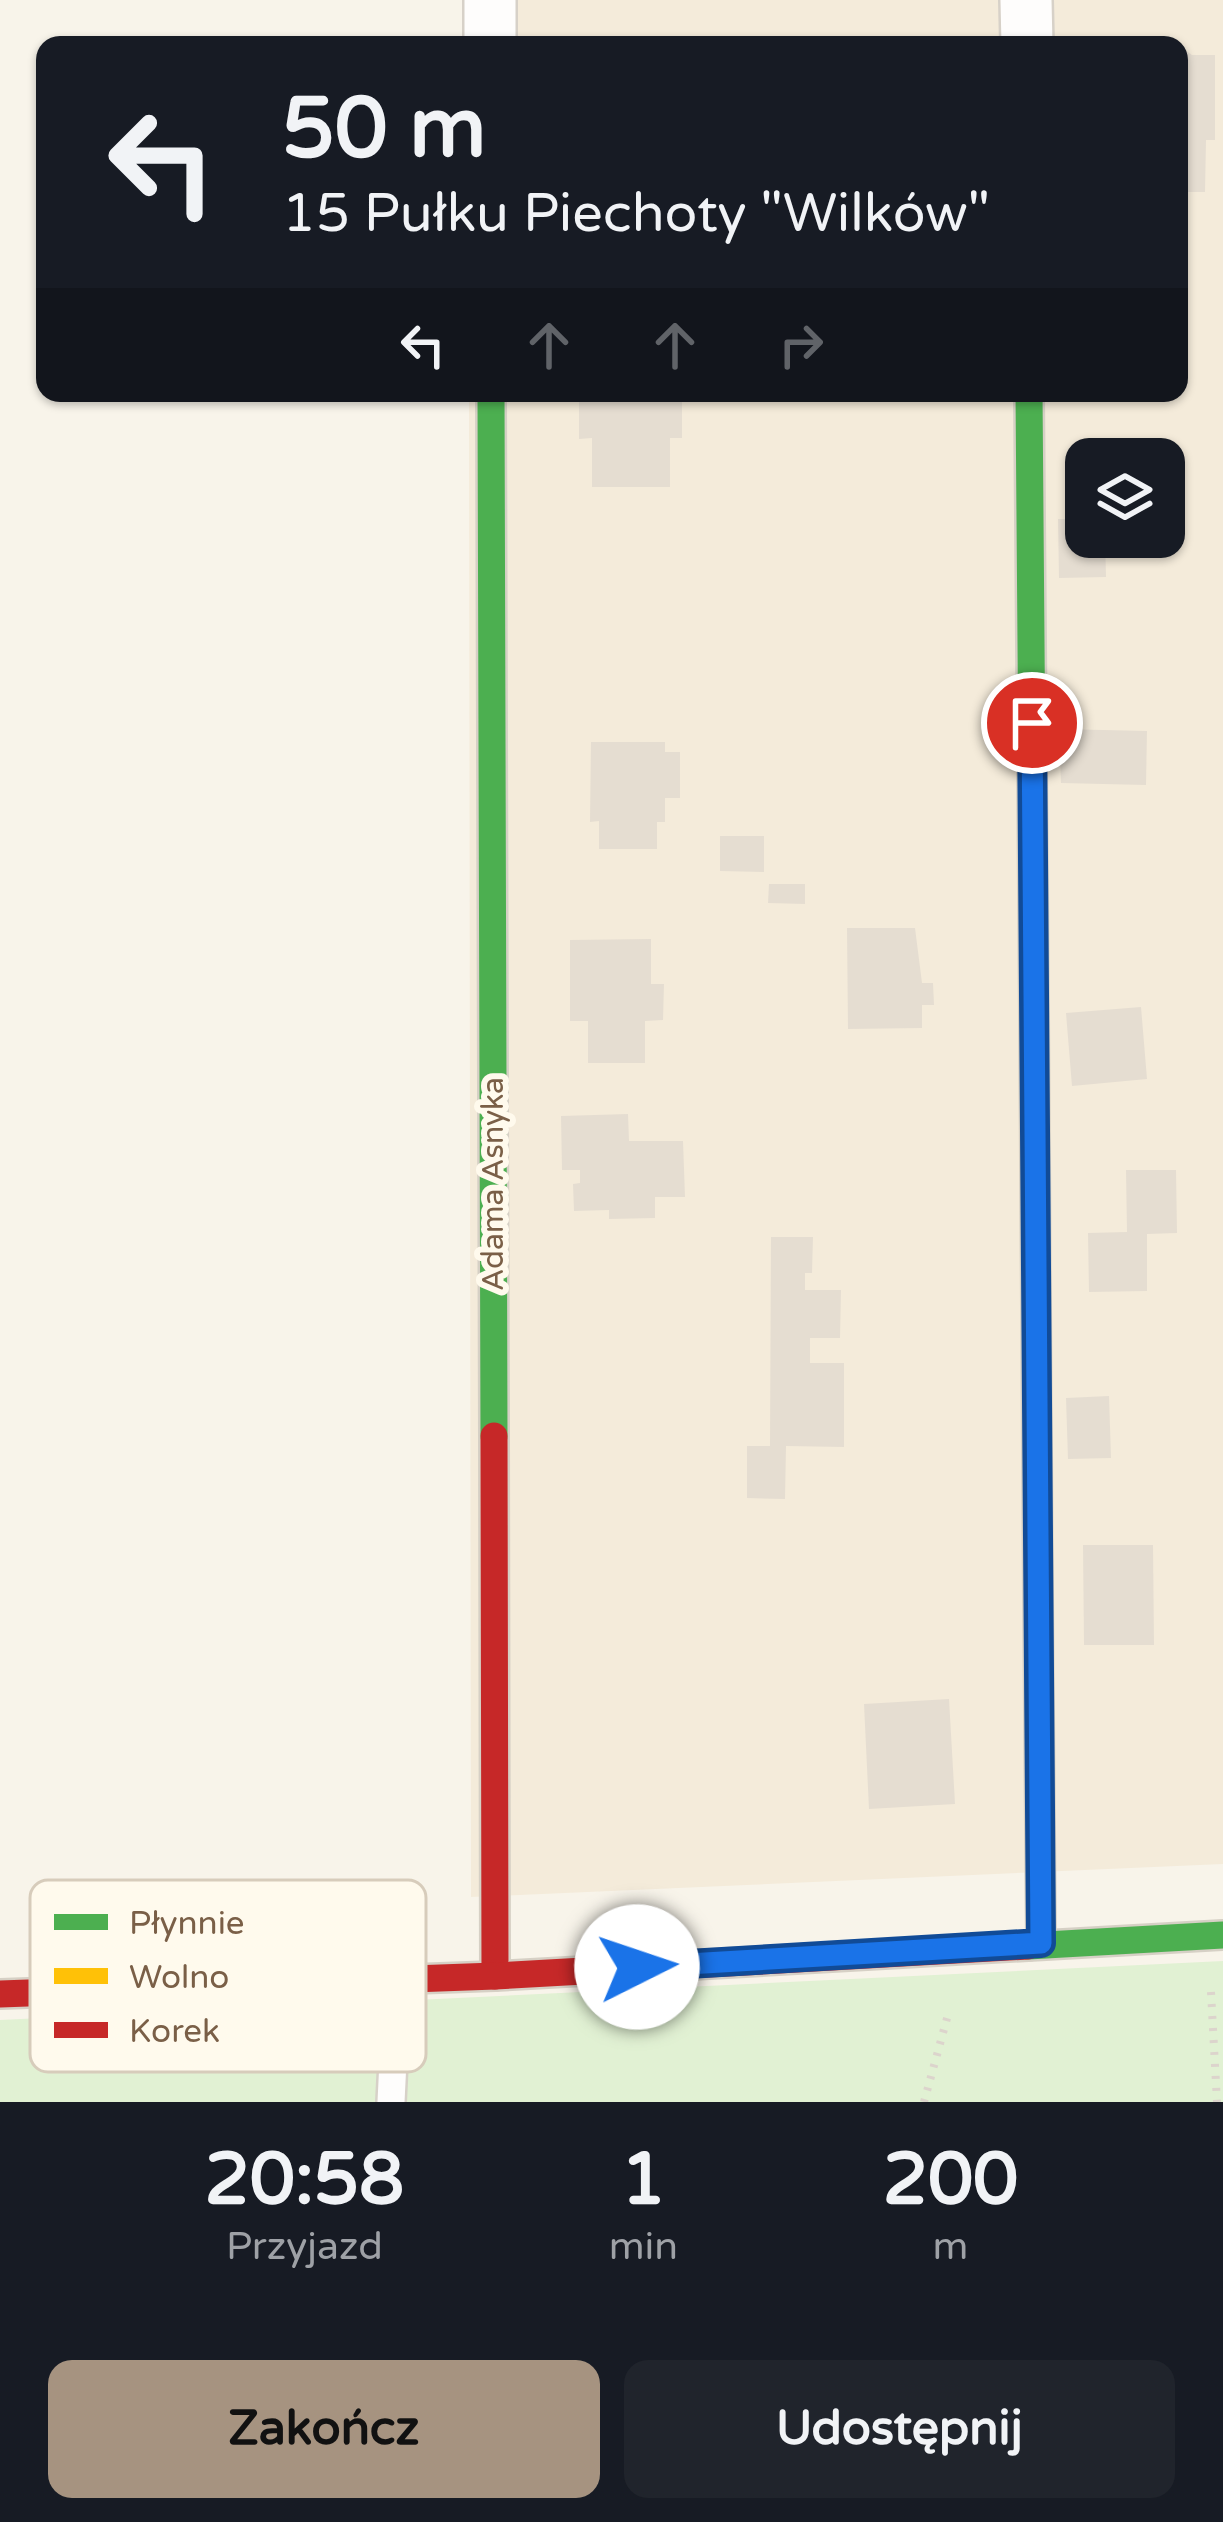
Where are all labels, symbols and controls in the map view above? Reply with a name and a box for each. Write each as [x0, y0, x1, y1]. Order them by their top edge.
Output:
text: 50 m [282, 79, 486, 180]
icon: left [84, 84, 240, 240]
text: 15 Pułku Piechoty "Wilków" [282, 181, 990, 246]
icon: left [390, 312, 456, 378]
icon: ahead [516, 312, 582, 378]
icon: ahead [642, 312, 708, 378]
icon: right [768, 312, 834, 378]
map controls [1065, 438, 1185, 558]
button: layers [1065, 438, 1185, 558]
pin [981, 672, 1083, 774]
icon: arrive [999, 690, 1065, 756]
street label: Adama Asnyka [475, 1077, 512, 1291]
legend [30, 1880, 426, 2072]
text: Płynnie [129, 1904, 245, 1943]
position arrow [574, 1904, 700, 2030]
text: Wolno [129, 1958, 229, 1997]
text: Korek [129, 2012, 220, 2051]
text: 20:58 [205, 2137, 404, 2224]
text: 1 [621, 2137, 666, 2224]
text: 200 [883, 2137, 1018, 2224]
text: Przyjazd [226, 2223, 383, 2270]
text: min [609, 2223, 678, 2270]
text: m [933, 2223, 968, 2270]
button: Zakończ [48, 2360, 600, 2498]
button: Udostępnij [624, 2360, 1175, 2498]

